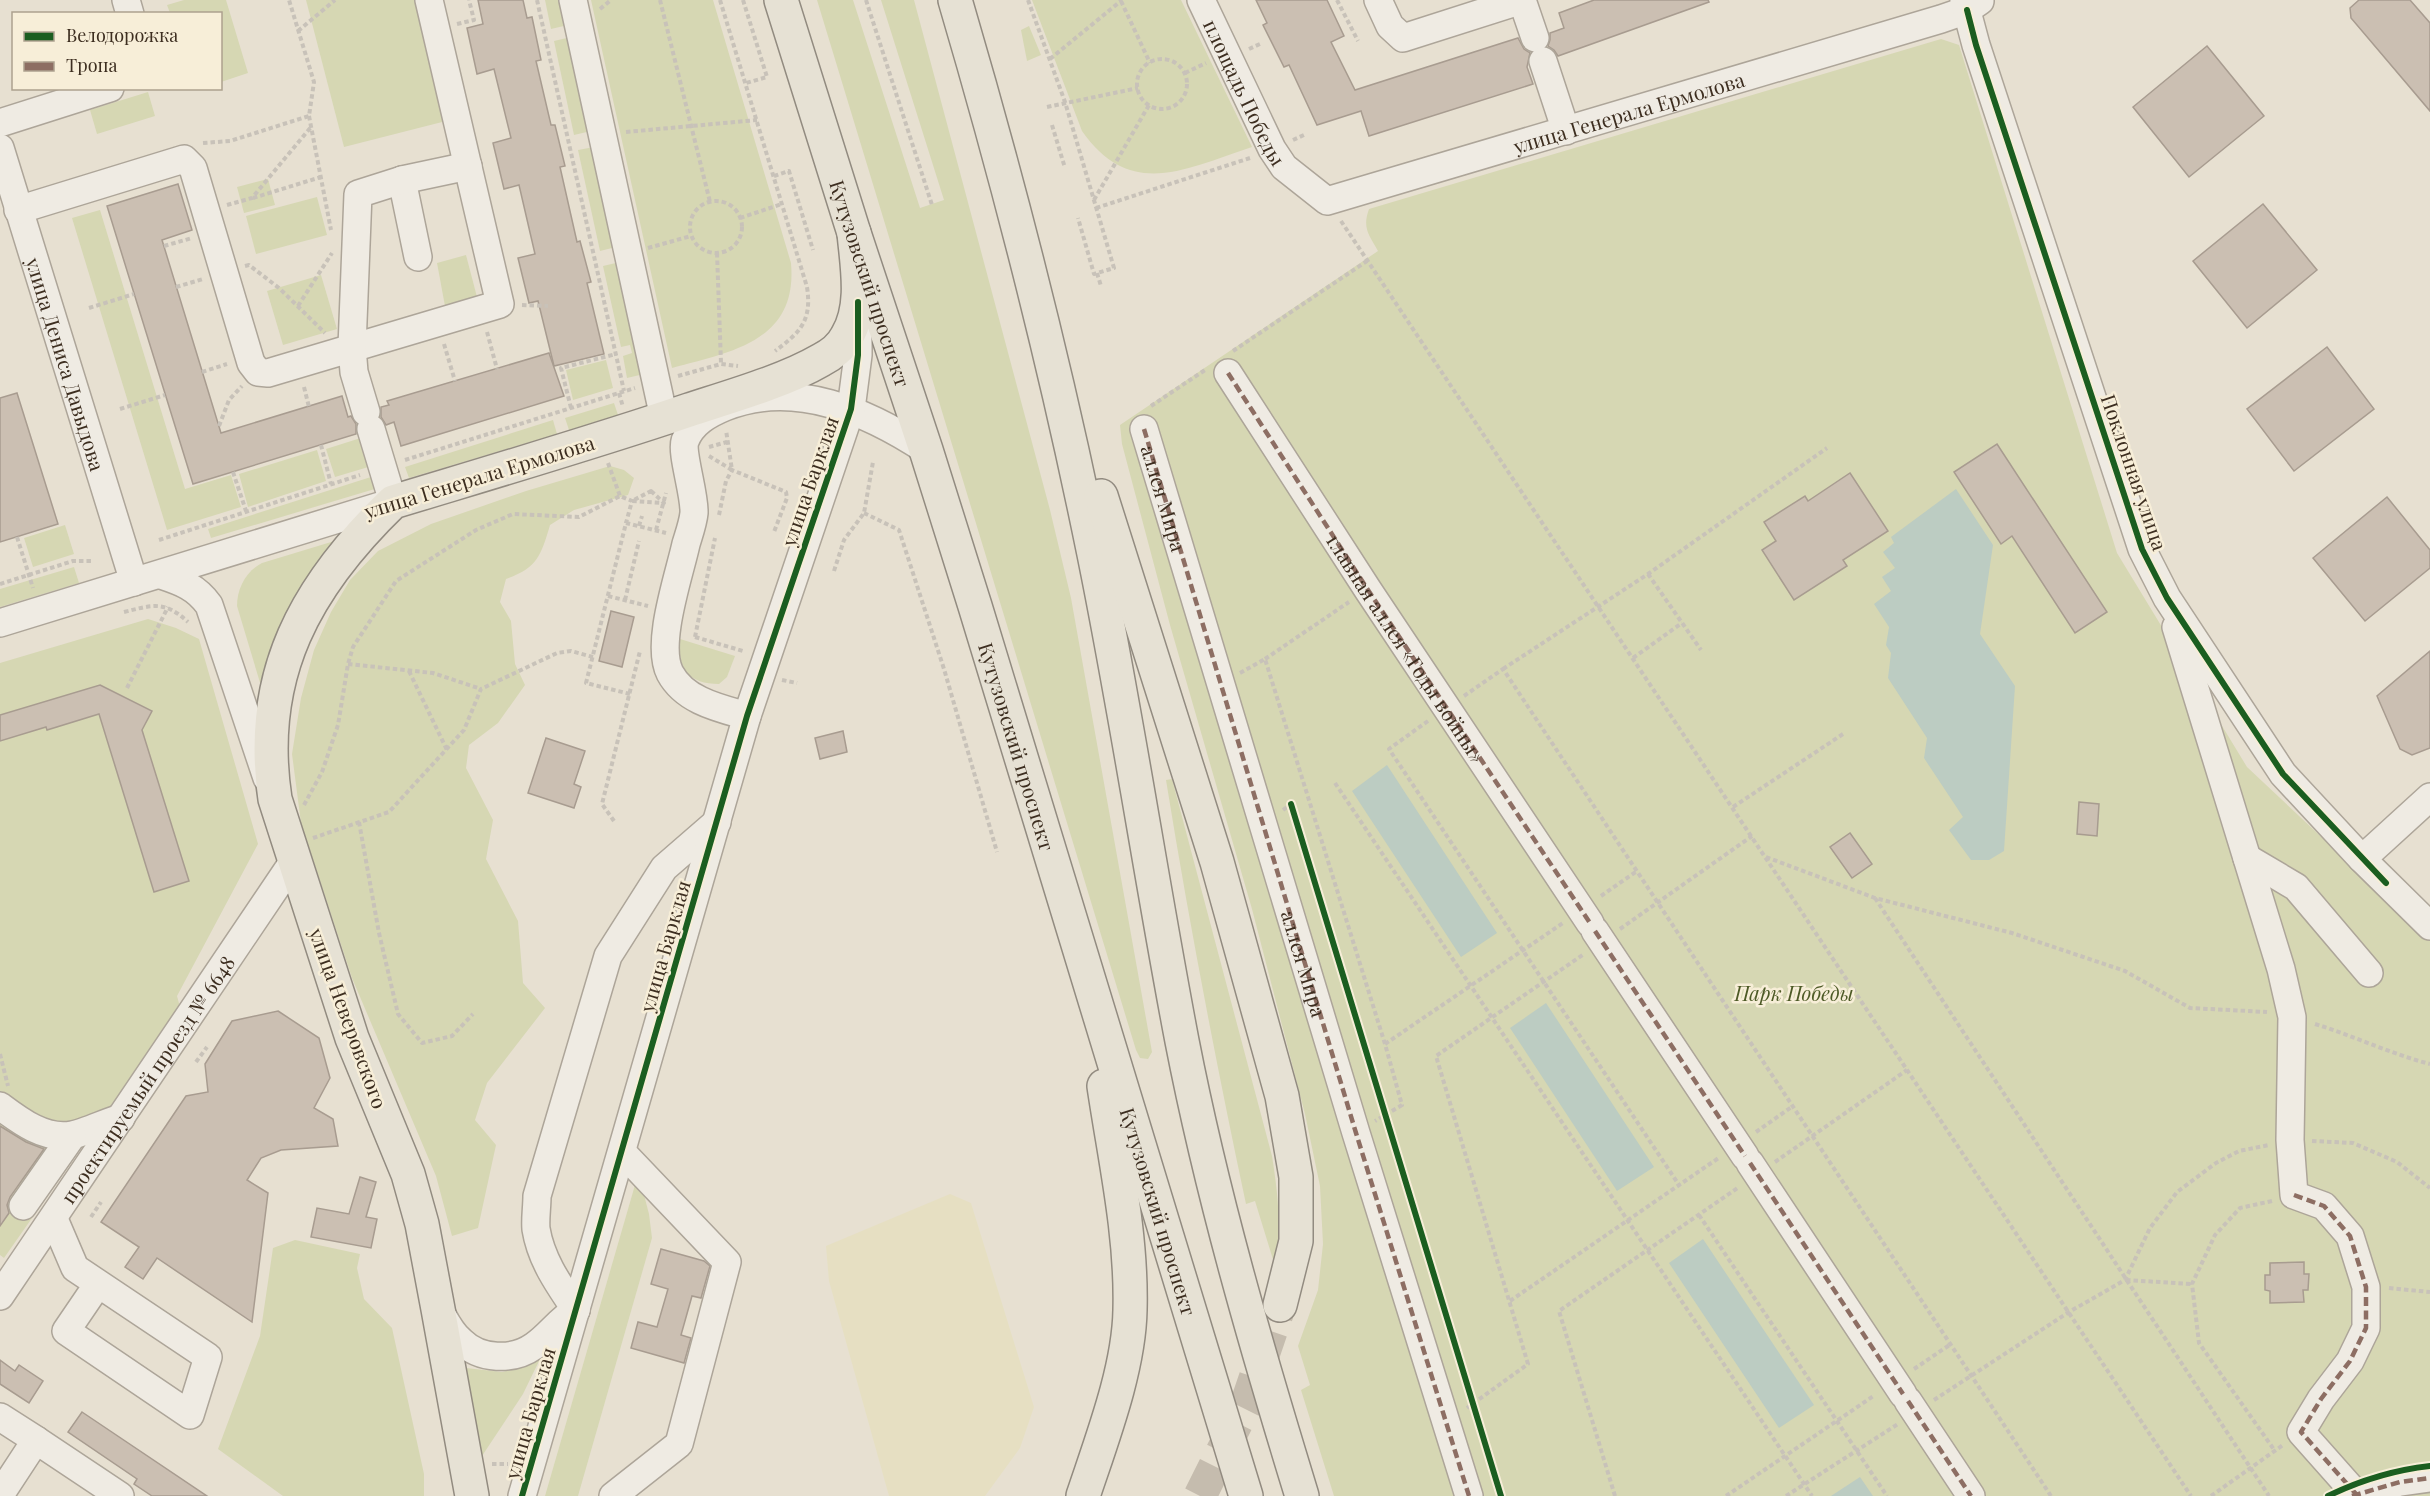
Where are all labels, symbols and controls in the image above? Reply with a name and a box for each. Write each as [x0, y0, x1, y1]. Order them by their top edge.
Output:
legend [12, 12, 222, 90]
street label: площадь Победы [1198, 14, 1292, 170]
text: Велодорожка [66, 23, 178, 47]
text: Тропа [66, 53, 117, 77]
street label: улица Генерала Ермолова [1509, 65, 1747, 159]
street label: Кутузовский проспект [825, 176, 917, 390]
street label: улица Дениса Давыдова [21, 253, 112, 474]
street label: Поклонная улица [2096, 390, 2174, 554]
street label: улица Барклая [774, 412, 844, 551]
street label: улица Генерала Ермолова [360, 428, 598, 524]
street label: аллея Мира [1136, 441, 1194, 554]
street label: главная аллея «Годы войны» [1322, 529, 1492, 767]
street label: Кутузовский проспект [973, 639, 1062, 854]
street label: улица Барклая [632, 877, 696, 1016]
street label: аллея Мира [1276, 907, 1334, 1020]
street label: улица Неверовского [303, 923, 394, 1112]
street label: проектируемый проезд № 6648 [53, 950, 240, 1208]
park label: Парк Победы [1733, 979, 1854, 1006]
street label: Кутузовский проспект [1115, 1104, 1204, 1319]
street label: улица Барклая [497, 1344, 561, 1483]

